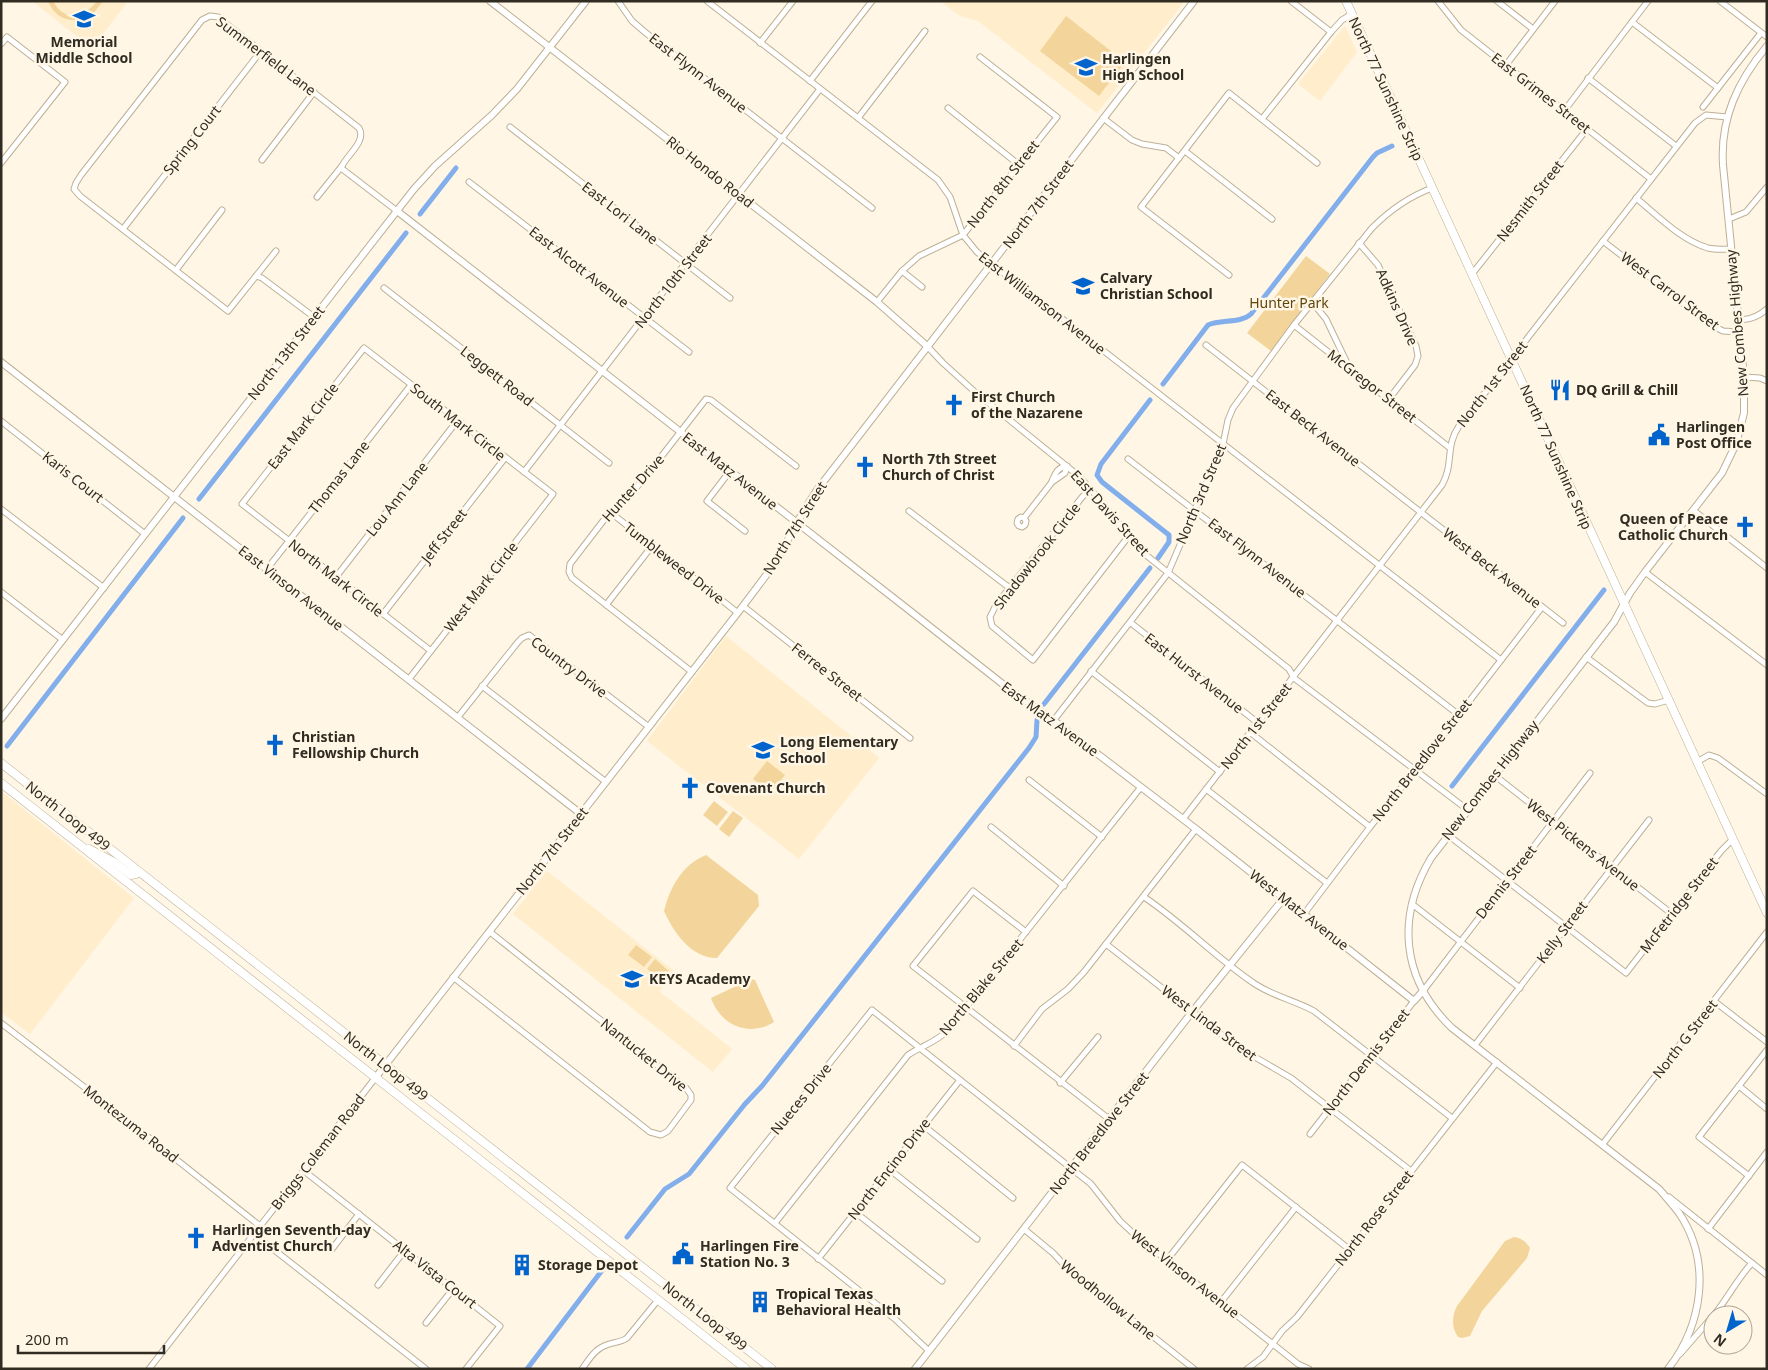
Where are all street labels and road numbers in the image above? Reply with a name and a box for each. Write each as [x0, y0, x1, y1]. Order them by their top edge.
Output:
street label: Summerfield Lane [213, 12, 320, 99]
street label: North 77 Sunshine Strip [1345, 14, 1428, 164]
street label: East Flynn Avenue [646, 28, 751, 117]
street label: East Grimes Street [1488, 48, 1595, 137]
street label: Spring Court [158, 101, 225, 178]
street label: Rio Hondo Road [663, 131, 758, 212]
street label: North 8th Street [962, 136, 1043, 232]
street label: North 7th Street [998, 155, 1077, 252]
street label: Nesmith Street [1492, 156, 1567, 245]
street label: East Lori Lane [578, 177, 662, 248]
street label: East Alcott Avenue [526, 222, 633, 312]
street label: North 10th Street [630, 230, 715, 332]
street label: East Williamson Avenue [975, 247, 1110, 358]
street label: West Carrol Street [1617, 247, 1723, 334]
street label: New Combes Highway [1721, 248, 1752, 397]
street label: Adkins Drive [1372, 265, 1423, 348]
street label: North 13th Street [243, 302, 328, 404]
street label: North 1st Street [1452, 337, 1531, 431]
street label: Leggett Road [457, 341, 538, 410]
street label: McGregor Street [1324, 345, 1421, 427]
street label: South Mark Circle [407, 378, 510, 465]
street label: East Mark Circle [263, 379, 342, 473]
street label: North 77 Sunshine Strip [1516, 381, 1597, 532]
street label: East Beck Avenue [1262, 385, 1365, 471]
street label: East Matz Avenue [679, 427, 782, 514]
street label: Thomas Lane [304, 436, 373, 517]
street label: North 3rd Street [1171, 441, 1230, 547]
street label: Karis Court [39, 447, 108, 507]
street label: Hunter Drive [597, 450, 668, 525]
street label: Lou Ann Lane [361, 457, 432, 540]
street label: East Davis Street [1067, 466, 1154, 560]
street label: North 7th Street [758, 477, 831, 578]
street label: Shadowbrook Circle [989, 498, 1084, 613]
street label: Jeff Street [415, 505, 471, 568]
street label: East Flynn Avenue [1205, 513, 1310, 602]
street label: Tumbleweed Drive [620, 517, 728, 608]
street label: West Beck Avenue [1439, 523, 1546, 612]
street label: North Mark Circle [285, 534, 388, 621]
street label: West Mark Circle [439, 538, 522, 636]
street label: East Vinson Avenue [235, 541, 348, 635]
street label: East Hurst Avenue [1141, 628, 1248, 717]
street label: Country Drive [527, 632, 611, 702]
street label: Ferree Street [788, 638, 867, 705]
street label: East Matz Avenue [998, 677, 1103, 760]
street label: North 1st Street [1216, 679, 1295, 773]
street label: North Breedlove Street [1368, 694, 1476, 825]
street label: New Combes Highway [1437, 715, 1543, 844]
street label: North Loop 499 [22, 776, 115, 855]
street label: West Pickens Avenue [1523, 795, 1644, 895]
street label: North 7th Street [511, 803, 592, 899]
street label: Dennis Street [1471, 841, 1540, 922]
street label: McFetridge Street [1635, 853, 1722, 957]
street label: West Matz Avenue [1246, 865, 1353, 954]
street label: Kelly Street [1532, 897, 1591, 967]
street label: North Blake Street [934, 934, 1027, 1039]
street label: West Linda Street [1158, 980, 1261, 1065]
street label: North G Street [1648, 995, 1721, 1082]
street label: North Dennis Street [1318, 1004, 1413, 1119]
street label: Nantucket Drive [597, 1014, 692, 1095]
street label: North Loop 499 [340, 1026, 433, 1105]
street label: Nueces Drive [766, 1059, 835, 1138]
street label: North Breedlove Street [1045, 1067, 1153, 1198]
street label: Montezuma Road [80, 1080, 183, 1167]
street label: Briggs Coleman Road [266, 1090, 369, 1213]
street label: North Encino Drive [843, 1114, 934, 1224]
street label: North Rose Street [1330, 1166, 1417, 1270]
street label: West Vinson Avenue [1127, 1225, 1244, 1322]
street label: Alta Vista Court [390, 1235, 481, 1312]
street label: Woodhollow Lane [1057, 1255, 1160, 1344]
street label: North Loop 499 [659, 1276, 752, 1355]

